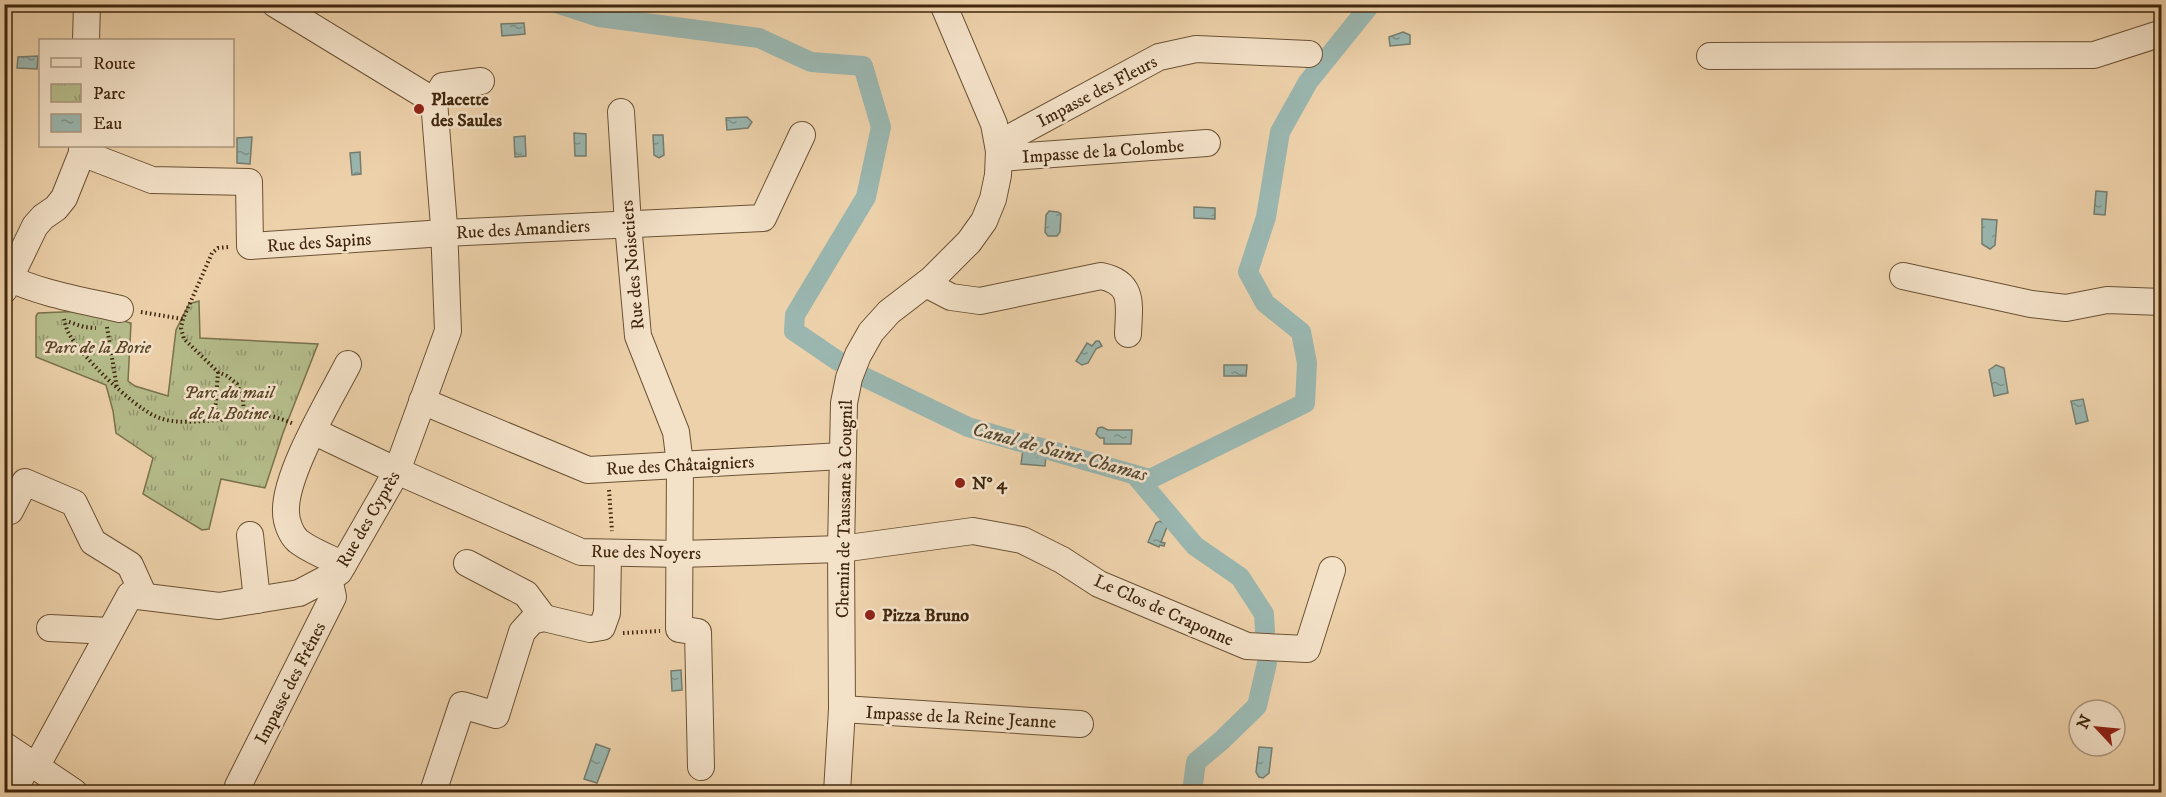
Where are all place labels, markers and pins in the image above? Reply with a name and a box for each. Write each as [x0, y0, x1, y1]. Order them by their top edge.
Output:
place label: Placette des Saules [431, 89, 502, 132]
marker: Placette des Saules [412, 102, 426, 116]
place label: N° 4 [972, 473, 1007, 495]
marker: N° 4 [953, 476, 967, 490]
place label: Pizza Bruno [882, 605, 969, 627]
marker: Pizza Bruno [863, 608, 877, 622]

